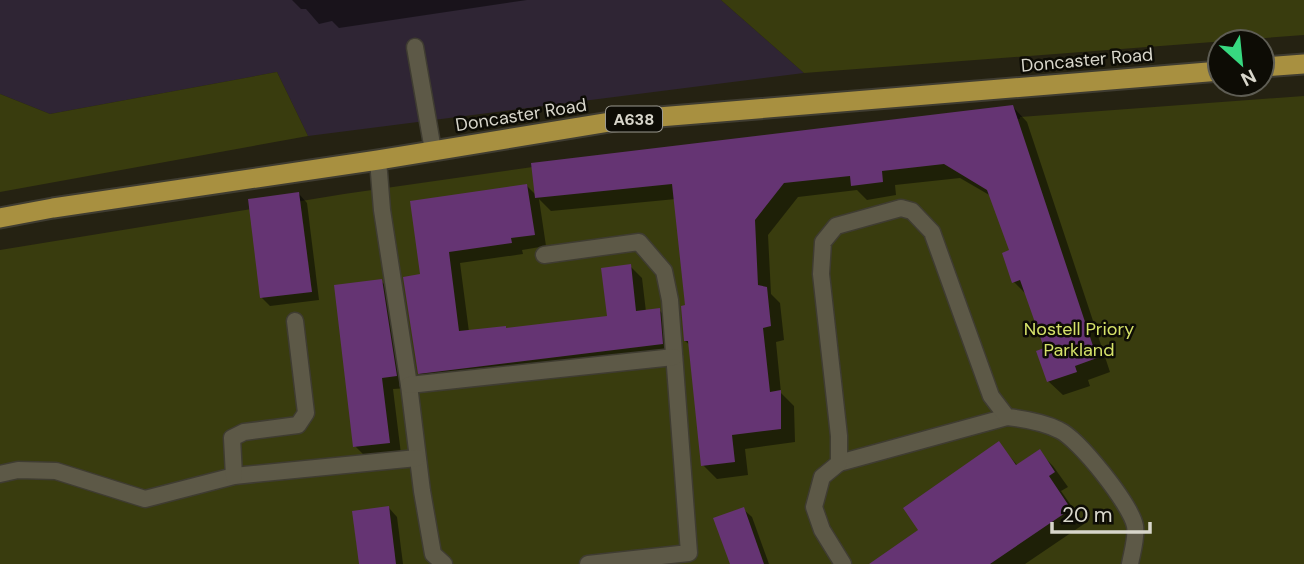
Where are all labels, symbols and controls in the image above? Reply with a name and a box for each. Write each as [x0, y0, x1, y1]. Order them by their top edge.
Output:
north arrow [1206, 28, 1276, 98]
street label: Doncaster Road [1020, 42, 1154, 78]
text: N [1237, 63, 1260, 92]
street label: Doncaster Road [454, 93, 588, 137]
road number: A638 [606, 106, 662, 132]
park label: Nostell Priory Parkland [1024, 317, 1134, 362]
scale bar [1052, 490, 1150, 534]
text: 20 m [1062, 501, 1113, 529]

